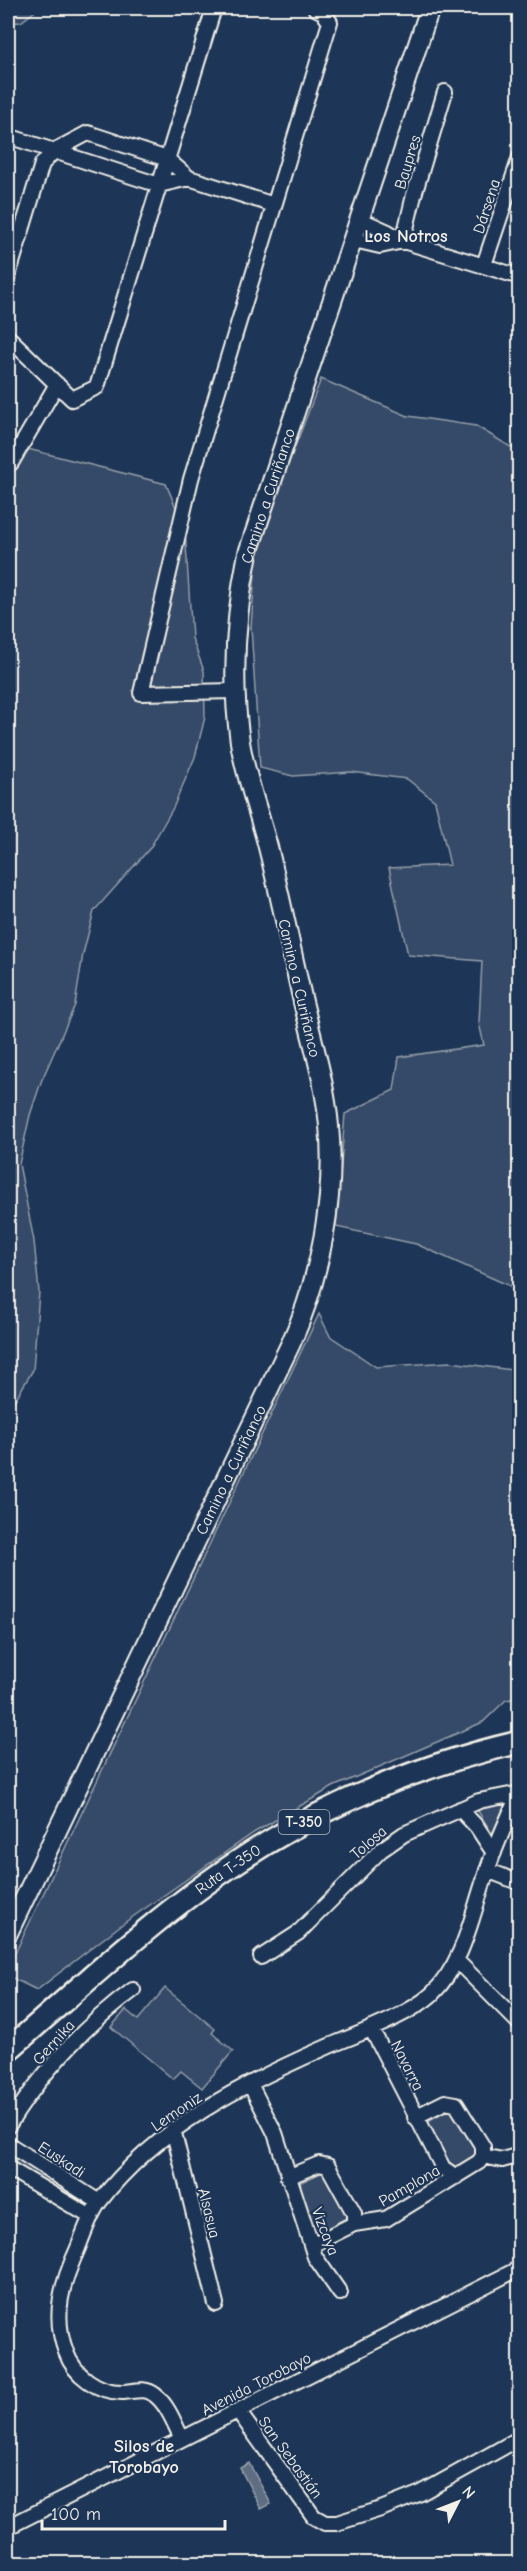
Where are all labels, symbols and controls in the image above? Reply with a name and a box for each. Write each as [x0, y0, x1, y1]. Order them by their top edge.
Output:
street label: Baupres [391, 133, 425, 191]
street label: Dársena [470, 177, 504, 236]
district label: Los Notros [364, 226, 448, 247]
street label: Camino a Curiñanco [238, 426, 299, 565]
street label: Camino a Curiñanco [274, 917, 324, 1059]
street label: Camino a Curiñanco [192, 1402, 270, 1538]
road number: T-350 [278, 1810, 330, 1834]
street label: Tolosa [347, 1822, 390, 1863]
street label: Ruta T-350 [192, 1841, 264, 1899]
street label: Gernika [29, 2017, 78, 2069]
street label: Navarra [387, 2037, 427, 2094]
street label: Lemoniz [148, 2088, 205, 2135]
street label: Euskadi [35, 2138, 88, 2182]
street label: Pamplona [376, 2161, 443, 2211]
street label: Alsasua [194, 2186, 224, 2240]
street label: Vizcaya [308, 2205, 342, 2258]
street label: Avenida Torobayo [199, 2349, 314, 2419]
street label: San Sebastián [254, 2413, 326, 2502]
district label: Silos de Torobayo [109, 2436, 179, 2478]
north arrow [428, 2472, 488, 2532]
text: N [458, 2483, 479, 2503]
scale bar [42, 2493, 225, 2531]
text: 100 m [51, 2504, 101, 2525]

